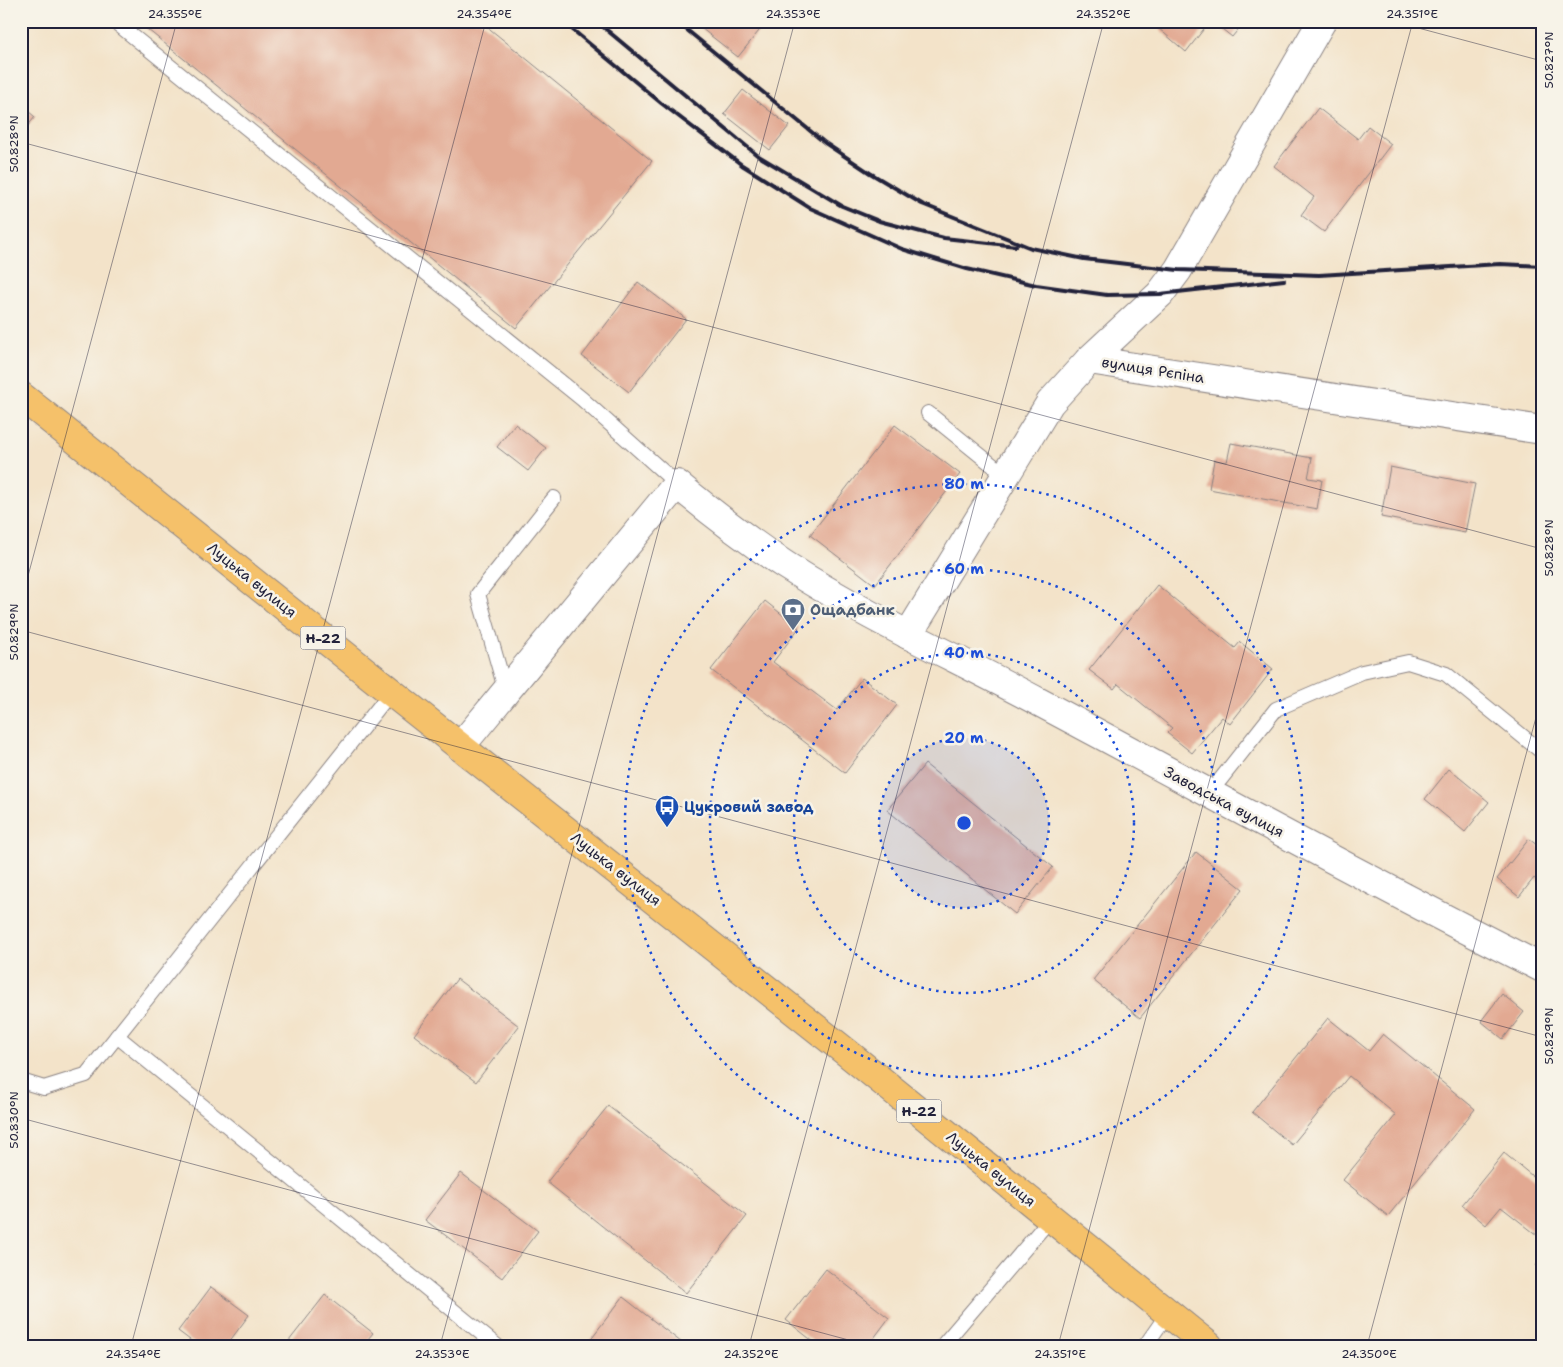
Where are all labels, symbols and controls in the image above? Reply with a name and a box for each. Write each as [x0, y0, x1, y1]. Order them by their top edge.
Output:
text: 24.355°E [148, 6, 202, 22]
text: 24.354°E [456, 6, 512, 22]
text: 24.353°E [765, 6, 821, 22]
text: 24.352°E [1075, 6, 1131, 22]
text: 24.351°E [1386, 6, 1438, 22]
text: 50.827°N [1541, 32, 1557, 88]
text: 50.828°N [6, 115, 22, 173]
street label: вулиця Рєпіна [1100, 352, 1206, 388]
text: 80 m [944, 474, 984, 494]
text: 50.828°N [1541, 519, 1557, 577]
street label: Луцька вулиця [203, 538, 301, 622]
text: 60 m [944, 559, 984, 579]
bank icon: Ощадбанк [780, 597, 806, 631]
place label: Ощадбанк [810, 600, 895, 620]
text: 50.829°N [6, 604, 22, 660]
road number: Н-22 [300, 626, 346, 650]
text: 40 m [944, 643, 984, 663]
text: 20 m [944, 728, 984, 748]
street label: Заводська вулиця [1160, 762, 1288, 842]
bus stop icon: Цукровий завод [654, 794, 680, 828]
place label: Цукровий завод [684, 797, 814, 817]
centre of rings [955, 814, 973, 832]
street label: Луцька вулиця [567, 827, 665, 911]
text: 50.829°N [1541, 1008, 1557, 1064]
text: 50.830°N [6, 1091, 22, 1149]
road number: Н-22 [896, 1100, 942, 1122]
street label: Луцька вулиця [942, 1127, 1040, 1211]
text: 24.354°E [105, 1346, 161, 1362]
text: 24.353°E [414, 1346, 470, 1362]
text: 24.352°E [723, 1346, 779, 1362]
text: 24.351°E [1034, 1346, 1086, 1362]
text: 24.350°E [1341, 1346, 1397, 1362]

